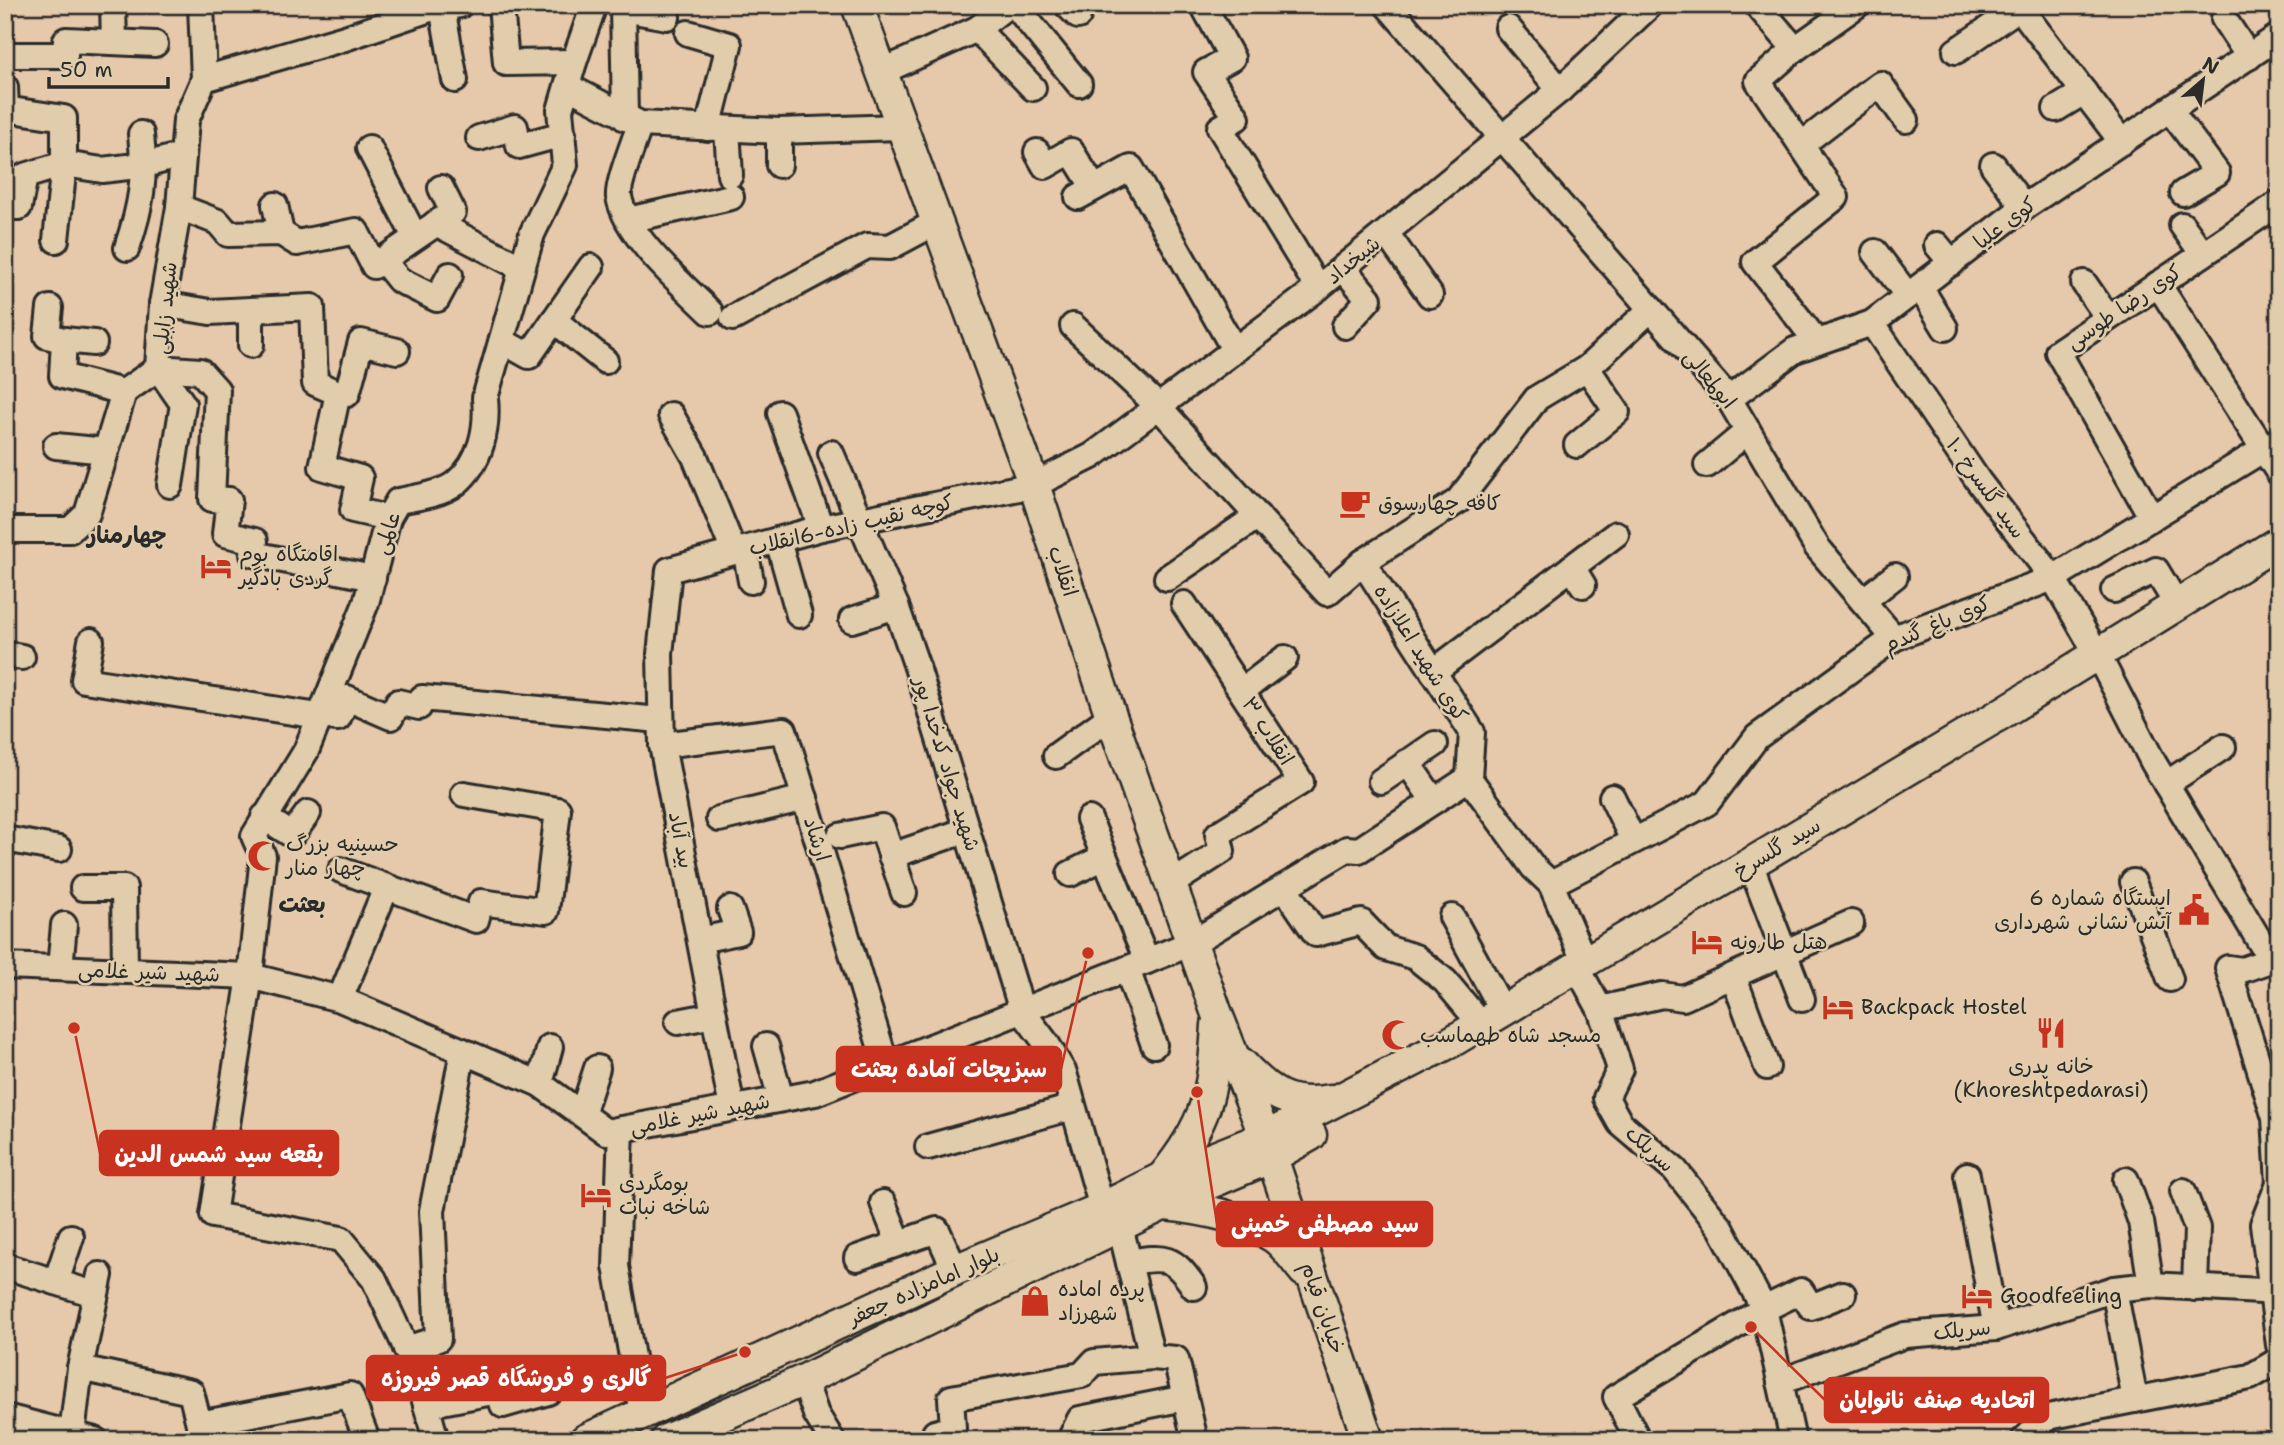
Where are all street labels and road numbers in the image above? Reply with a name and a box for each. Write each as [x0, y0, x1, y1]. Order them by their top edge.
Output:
street label: کوی علیا [1968, 190, 2042, 256]
street label: شیخداد [1320, 229, 1386, 291]
street label: کوی رضا طوسی [2061, 258, 2187, 356]
street label: شهید زابلی [146, 260, 184, 356]
street label: ابولمعالی [1677, 343, 1743, 415]
street label: سید گلسرخ ۱۰ [1940, 432, 2032, 544]
street label: کوچه نقیب زاده-6انقلاب [746, 488, 956, 562]
street label: عالمی [367, 508, 407, 558]
street label: انقلاب [1042, 542, 1084, 600]
street label: کوی شهید اعلازاده [1367, 579, 1475, 727]
street label: کوی باغ گندم [1879, 589, 1995, 661]
street label: شهید جواد کدخدا پور [907, 671, 987, 855]
street label: انقلاب ۳ [1236, 691, 1300, 771]
street label: بید آباد [662, 809, 700, 871]
street label: سید گلسرخ [1728, 811, 1826, 885]
street label: ارشاد [797, 813, 837, 865]
street label: شهید شیر غلامی [78, 956, 220, 988]
street label: شهید شیر غلامی [628, 1087, 772, 1141]
street label: سرپلک [1619, 1119, 1681, 1179]
street label: بلوار امامزاده جعفر [842, 1240, 1004, 1333]
street label: خیابان قیام [1292, 1258, 1352, 1358]
street label: سریلک [1932, 1313, 1992, 1347]

